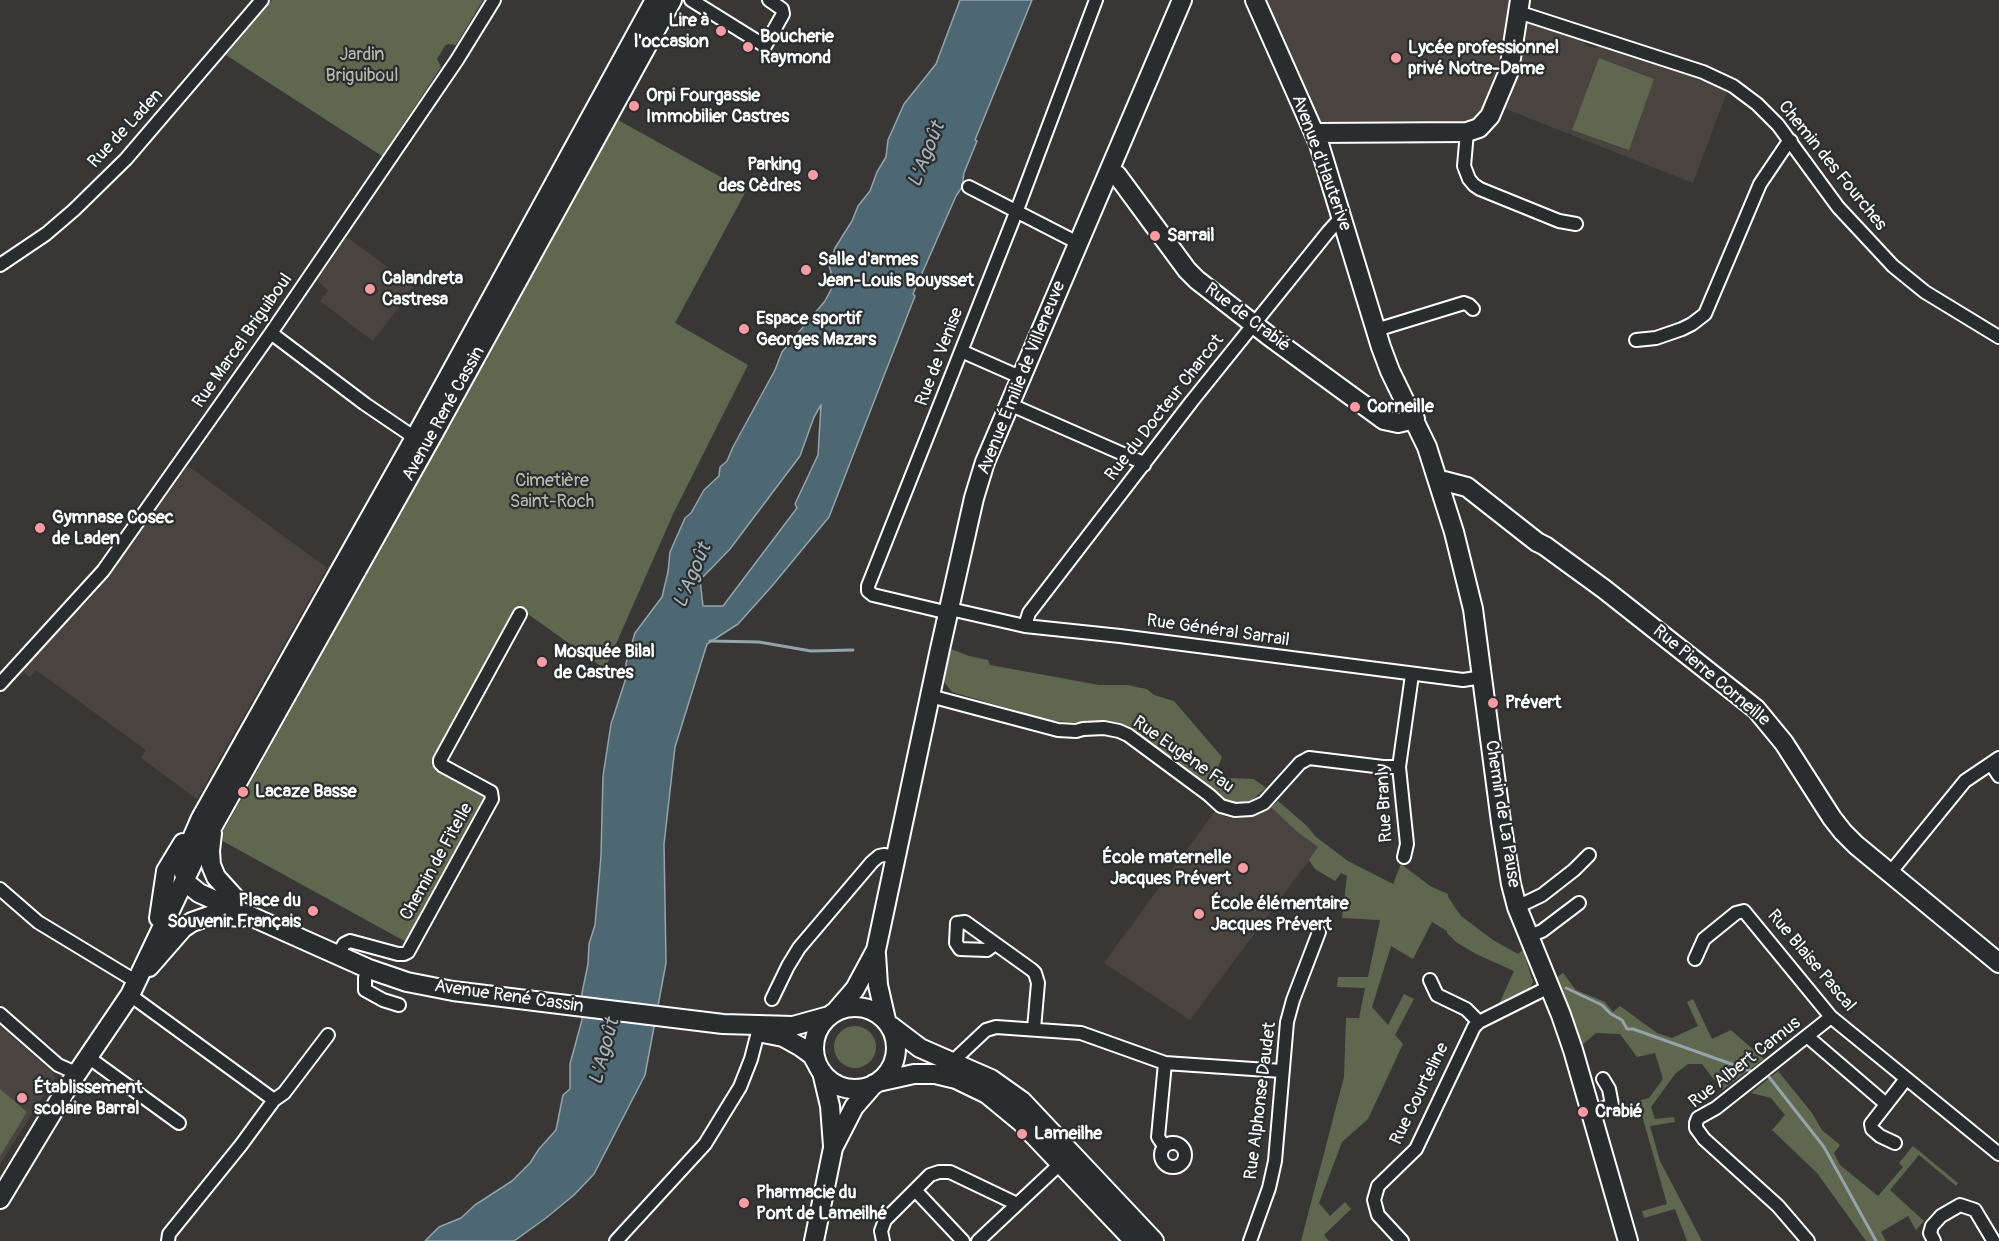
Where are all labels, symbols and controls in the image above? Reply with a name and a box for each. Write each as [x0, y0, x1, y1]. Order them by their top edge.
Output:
place label: Lire à l'occasion [634, 10, 709, 52]
marker: Lire à l'occasion [714, 24, 728, 38]
place label: Boucherie Raymond [760, 26, 834, 68]
place label: Lycée professionnel privé Notre-Dame [1408, 37, 1559, 80]
marker: Boucherie Raymond [741, 40, 755, 54]
park label: Jardin Briguiboul [326, 44, 398, 86]
marker: Lycée professionnel privé Notre-Dame [1389, 51, 1403, 65]
street label: Rue de Laden [84, 85, 168, 173]
place label: Orpi Fourgassie Immobilier Castres [646, 85, 789, 128]
street label: Avenue d'Hauterive [1286, 92, 1356, 234]
street label: Chemin des Fourches [1773, 97, 1891, 235]
marker: Orpi Fourgassie Immobilier Castres [627, 99, 641, 113]
water label: L'Agoût [903, 119, 951, 191]
place label: Parking des Cèdres [719, 154, 801, 196]
marker: Parking des Cèdres [806, 168, 820, 182]
place label: Sarrail [1167, 225, 1215, 247]
marker: Sarrail [1148, 229, 1162, 243]
place label: Salle d'armes Jean-Louis Bouysset [818, 249, 974, 292]
marker: Salle d'armes Jean-Louis Bouysset [799, 263, 813, 277]
place label: Calandreta Castresa [382, 268, 463, 310]
street label: Rue Marcel Briguiboul [188, 270, 298, 412]
street label: Avenue Émilie de Villeneuve [973, 278, 1071, 478]
street label: Rue de Crabié [1200, 279, 1294, 357]
marker: Calandreta Castresa [363, 282, 377, 296]
street label: Rue de Venise [911, 305, 969, 409]
place label: Espace sportif Georges Mazars [756, 308, 876, 350]
marker: Espace sportif Georges Mazars [737, 322, 751, 336]
street label: Rue du Docteur Charcot [1101, 330, 1229, 486]
street label: Avenue René Cassin [398, 343, 490, 485]
place label: Corneille [1367, 396, 1434, 418]
marker: Corneille [1348, 400, 1362, 414]
park label: Cimetière Saint-Roch [510, 470, 594, 512]
place label: Gymnase Cosec de Laden [52, 507, 174, 550]
marker: Gymnase Cosec de Laden [33, 521, 47, 535]
water label: L'Agoût [669, 540, 717, 612]
street label: Rue Général Sarrail [1145, 610, 1291, 652]
street label: Rue Pierre Corneille [1648, 621, 1774, 731]
place label: Mosquée Bilal de Castres [554, 641, 655, 684]
marker: Mosquée Bilal de Castres [535, 655, 549, 669]
place label: Prévert [1505, 692, 1561, 714]
marker: Prévert [1486, 696, 1500, 710]
street label: Rue Eugène Fau [1128, 712, 1238, 798]
street label: Chemin de La Pause [1480, 739, 1524, 889]
street label: Rue Branly [1372, 763, 1398, 843]
place label: Lacaze Basse [255, 781, 357, 803]
marker: Lacaze Basse [236, 785, 250, 799]
street label: Chemin de Fitelle [396, 800, 478, 924]
place label: École maternelle Jacques Prévert [1102, 847, 1231, 890]
marker: École maternelle Jacques Prévert [1236, 861, 1250, 875]
place label: Place du Souvenir Français [167, 890, 301, 932]
place label: École élémentaire Jacques Prévert [1211, 893, 1349, 936]
marker: Place du Souvenir Français [306, 904, 320, 918]
street label: Rue Blaise Pascal [1762, 906, 1860, 1016]
marker: École élémentaire Jacques Prévert [1192, 907, 1206, 921]
street label: Avenue René Cassin [433, 976, 585, 1018]
street label: Rue Albert Camus [1685, 1013, 1805, 1113]
water label: L'Agoût [585, 1016, 625, 1088]
street label: Rue Alphonse Daudet [1241, 1021, 1281, 1181]
street label: Rue Courteline [1386, 1039, 1454, 1149]
place label: Établissement scolaire Barral [34, 1077, 143, 1120]
marker: Établissement scolaire Barral [15, 1091, 29, 1105]
place label: Crabié [1595, 1101, 1643, 1123]
marker: Crabié [1576, 1105, 1590, 1119]
place label: Lameilhe [1034, 1123, 1102, 1145]
marker: Lameilhe [1015, 1127, 1029, 1141]
place label: Pharmacie du Pont de Lameilhé [756, 1182, 887, 1224]
marker: Pharmacie du Pont de Lameilhé [737, 1196, 751, 1210]

